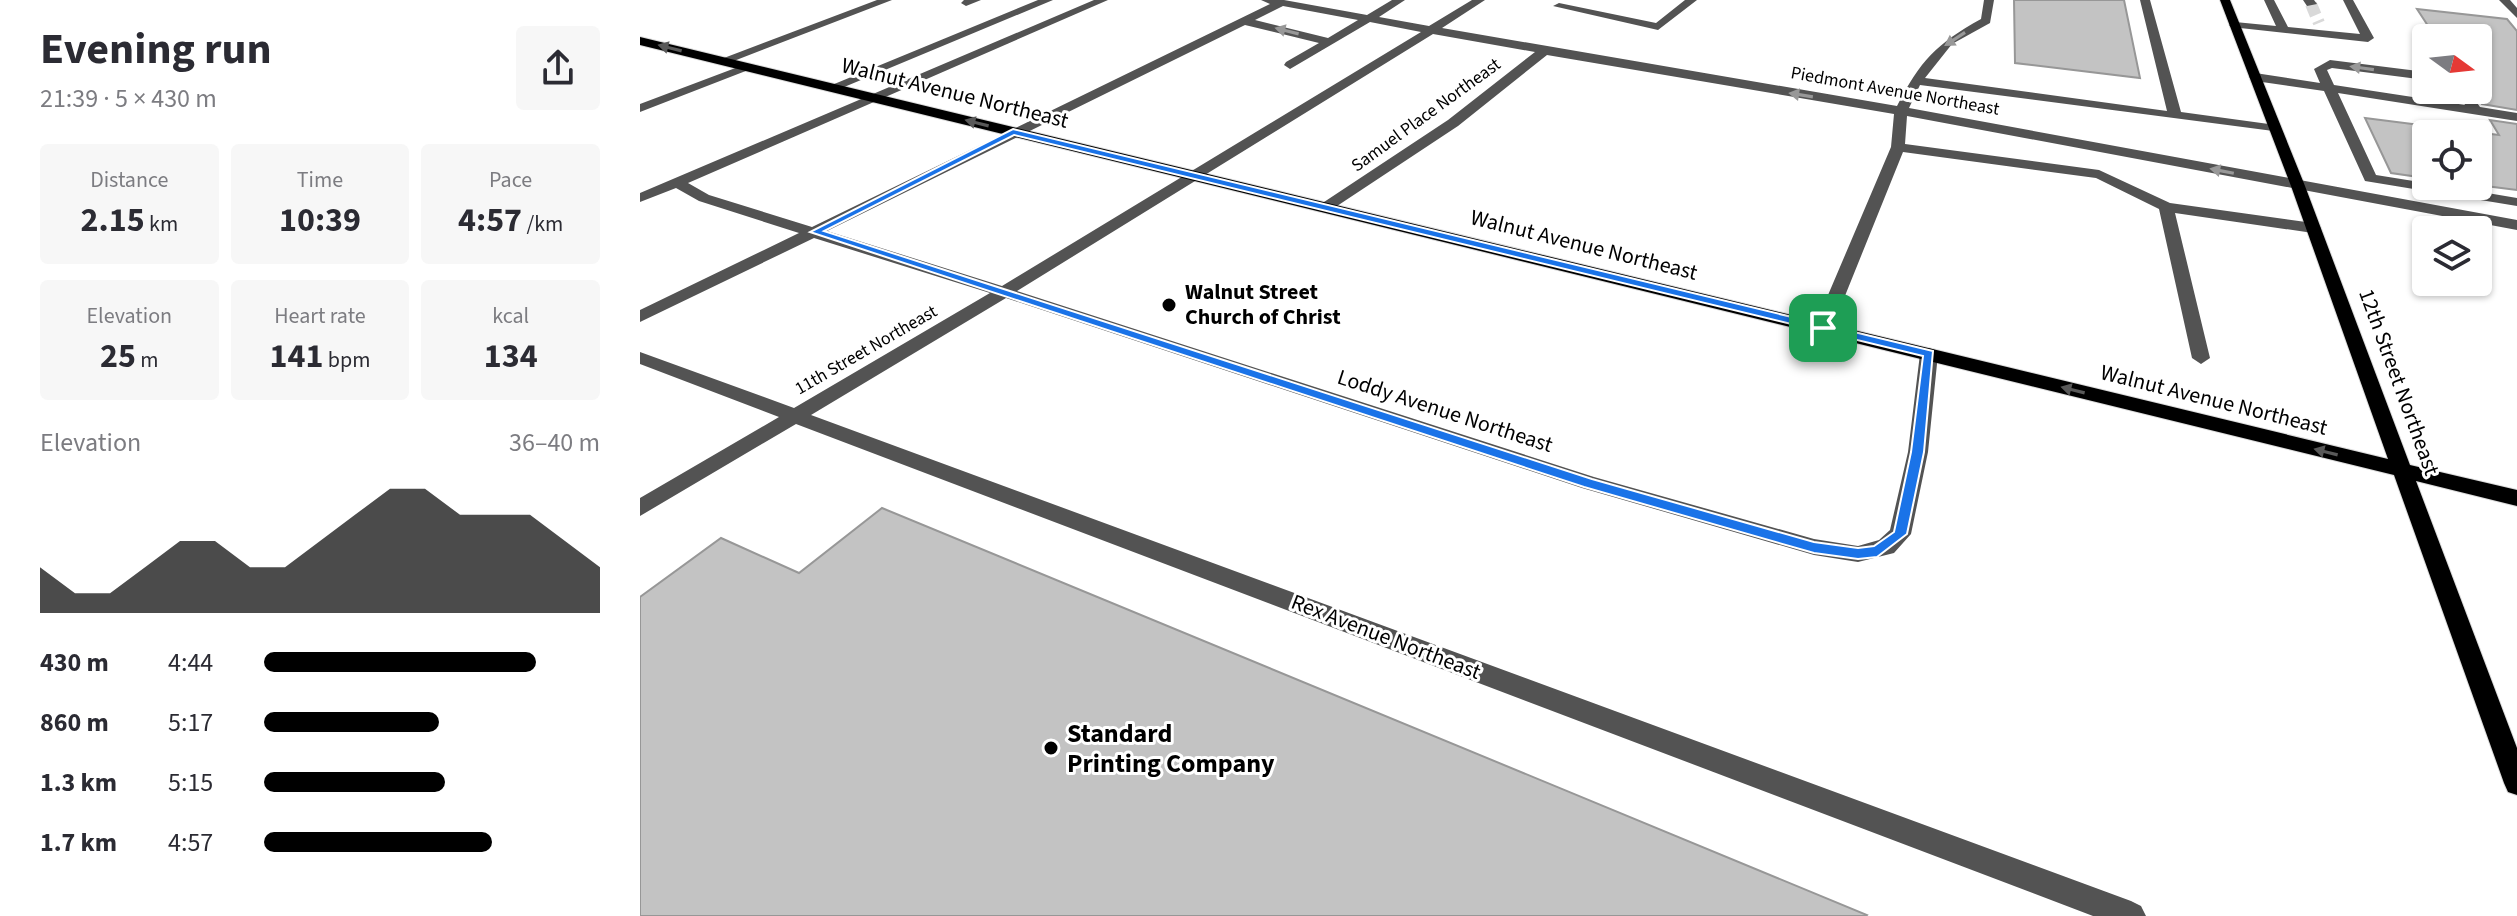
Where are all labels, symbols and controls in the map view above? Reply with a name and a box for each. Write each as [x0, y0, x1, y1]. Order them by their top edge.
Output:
text: Evening run [40, 18, 272, 81]
north arrow [2412, 24, 2492, 104]
map controls [2412, 24, 2492, 296]
one-way arrow [1274, 25, 1299, 37]
button: share [516, 26, 600, 110]
one-way arrow [1944, 32, 1965, 47]
one-way arrow [658, 41, 683, 54]
street label: Walnut Avenue Northeast [838, 49, 1072, 137]
street label: Samuel Place Northeast [1346, 52, 1506, 178]
street label: Piedmont Avenue Northeast [1789, 60, 2001, 122]
one-way arrow [2349, 61, 2374, 74]
text: 21:39 · 5 × 430 m [40, 80, 217, 117]
one-way arrow [1788, 88, 1813, 100]
one-way arrow [965, 116, 990, 128]
button: locate [2412, 120, 2492, 200]
text: Distance [90, 164, 168, 196]
text: Time [297, 164, 343, 196]
text: Pace [489, 164, 532, 196]
one-way arrow [2209, 165, 2234, 177]
text: 2.15 [81, 196, 145, 245]
text: 10:39 [279, 196, 361, 245]
text: 4:57 [458, 196, 522, 245]
street label: Walnut Avenue Northeast [1467, 201, 1701, 289]
text: km [145, 208, 178, 240]
text: /km [522, 208, 563, 240]
button: layers [2412, 216, 2492, 296]
place label: Walnut Street Church of Christ [1185, 276, 1341, 333]
street label: 12th Street Northeast [2350, 284, 2448, 480]
pin [1789, 294, 1857, 362]
marker: Walnut Street Church of Christ [1160, 296, 1178, 314]
street label: 11th Street Northeast [790, 299, 942, 401]
text: Elevation [86, 300, 172, 332]
text: Heart rate [274, 300, 366, 332]
text: kcal [492, 300, 529, 332]
icon: arrive [1801, 306, 1845, 350]
text: 25 [100, 332, 136, 381]
text: 141 [270, 332, 323, 381]
text: 134 [484, 332, 538, 381]
text: m [136, 344, 159, 376]
text: bpm [323, 344, 370, 376]
street label: Walnut Avenue Northeast [2097, 356, 2331, 444]
street label: Loddy Avenue Northeast [1333, 361, 1557, 461]
one-way arrow [2061, 383, 2086, 395]
text: Elevation [40, 424, 141, 461]
text: 36–40 m [509, 424, 600, 461]
one-way arrow [2313, 445, 2338, 458]
street label: Rex Avenue Northeast [1287, 586, 1486, 688]
text: 430 m [40, 644, 109, 681]
text: 4:44 [168, 644, 213, 681]
text: 860 m [40, 704, 109, 741]
text: 5:17 [168, 704, 213, 741]
place label: Standard Printing Company [1067, 715, 1275, 782]
marker: Standard Printing Company [1042, 739, 1060, 757]
text: 1.3 km [40, 764, 117, 801]
text: 5:15 [168, 764, 213, 801]
text: 1.7 km [40, 824, 117, 861]
text: 4:57 [168, 824, 213, 861]

